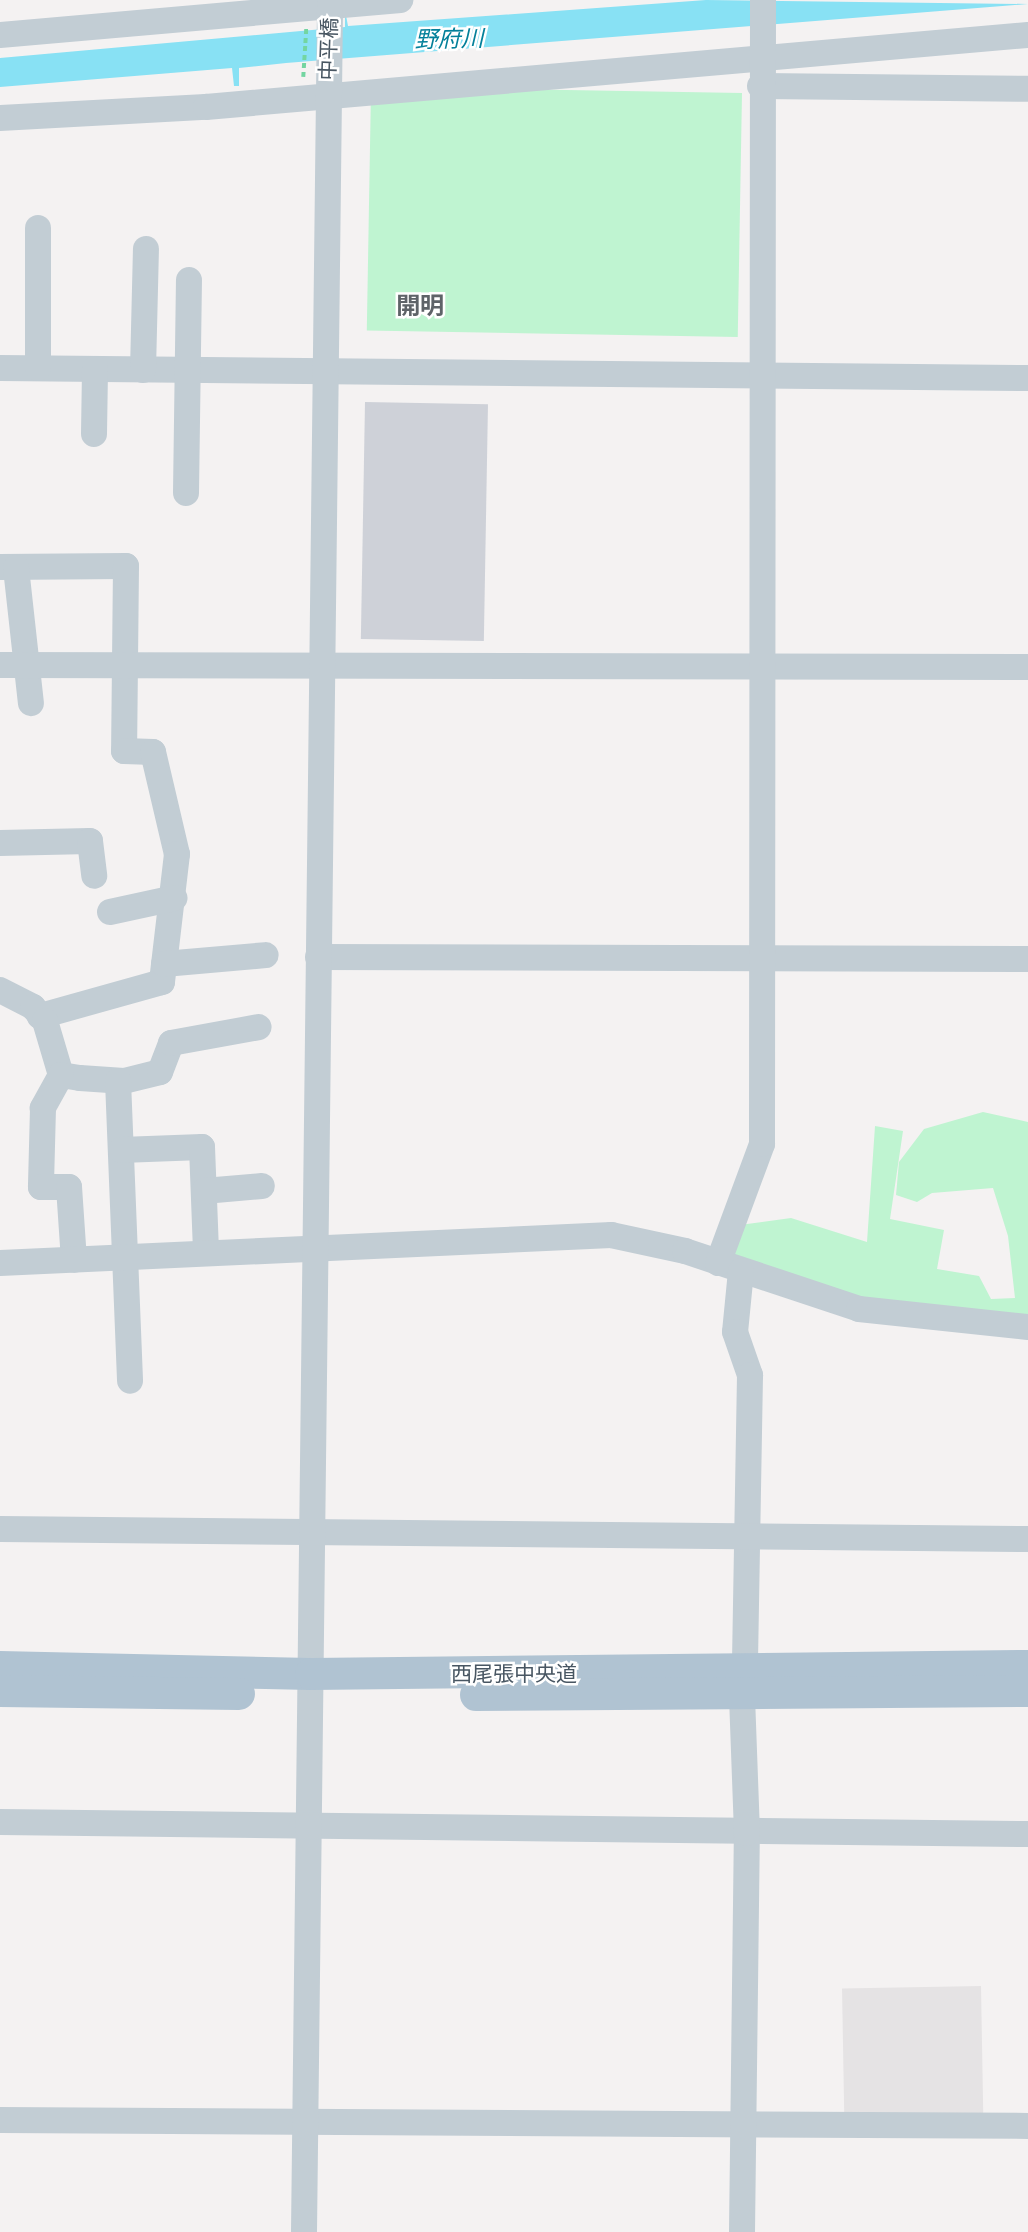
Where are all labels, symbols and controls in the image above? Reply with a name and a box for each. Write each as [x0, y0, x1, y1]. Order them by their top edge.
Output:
street label: 中平橋 [314, 17, 342, 81]
water label: 野府川 [414, 25, 484, 53]
district label: 開明 [396, 292, 444, 320]
street label: 西尾張中央道 [451, 1660, 577, 1686]

